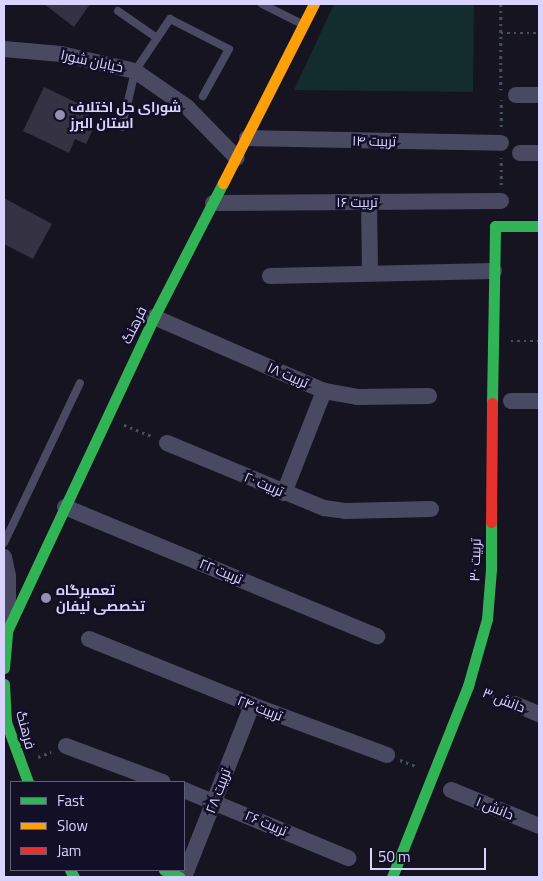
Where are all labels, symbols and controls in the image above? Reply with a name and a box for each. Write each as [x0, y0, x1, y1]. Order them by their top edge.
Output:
street label: خیابان شورا [59, 46, 125, 76]
place label: شورای حل اختلاف استان البرز [70, 99, 181, 132]
marker: شورای حل اختلاف استان البرز [54, 109, 66, 121]
street label: تربیت ۱۴ [352, 132, 396, 150]
street label: تربیت ۱۶ [336, 194, 378, 210]
street label: فرهنگ [118, 304, 150, 346]
street label: تربیت ۱۸ [265, 359, 311, 391]
street label: تربیت ۲۰ [242, 468, 286, 500]
street label: تربیت ۳۰ [466, 538, 484, 582]
street label: تربیت ۲۲ [197, 555, 245, 587]
place label: تعمیرگاه تخصصی لیفان [56, 582, 145, 614]
marker: تعمیرگاه تخصصی لیفان [40, 592, 52, 604]
street label: دانش ۳ [480, 684, 528, 716]
street label: تربیت ۲۴ [235, 692, 285, 724]
street label: فرهنگ [13, 709, 39, 751]
street label: تربیت ۲۸ [202, 766, 234, 816]
legend [10, 781, 185, 871]
text: Fast [57, 789, 84, 812]
street label: دانش ۱ [474, 793, 516, 823]
street label: تربیت ۲۶ [242, 807, 290, 839]
text: Slow [57, 814, 88, 837]
scale bar [373, 838, 489, 870]
text: Jam [57, 839, 81, 862]
text: 50 m [378, 845, 411, 868]

